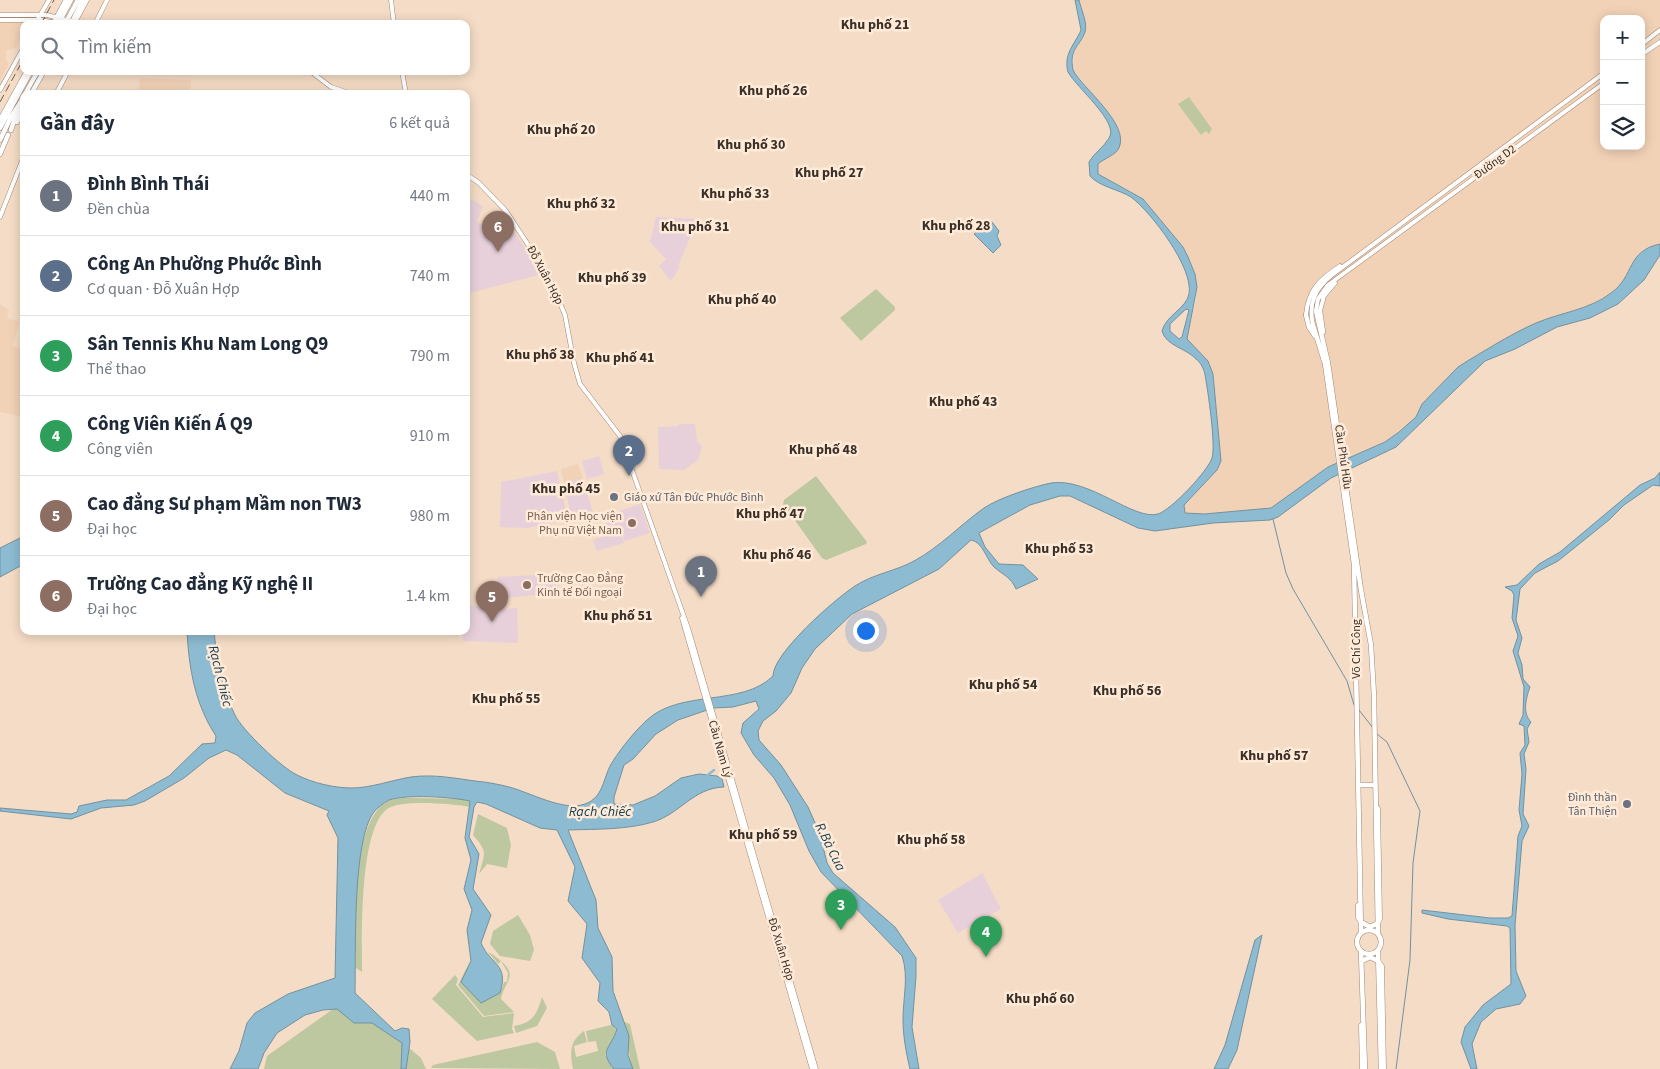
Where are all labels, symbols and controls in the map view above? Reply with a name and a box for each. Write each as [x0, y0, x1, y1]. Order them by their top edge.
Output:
district label: Khu phố 21 [841, 15, 909, 35]
map controls [1600, 15, 1645, 150]
button: + [1600, 15, 1645, 60]
search box [20, 20, 470, 75]
icon: search [38, 34, 66, 62]
text: Tìm kiếm [78, 34, 152, 61]
button: − [1600, 60, 1645, 105]
district label: Khu phố 26 [739, 81, 807, 101]
button: layers [1600, 105, 1645, 150]
text: Gần đây [40, 108, 115, 138]
text: 6 kết quả [389, 112, 450, 134]
district label: Khu phố 20 [527, 120, 595, 140]
district label: Khu phố 30 [717, 135, 785, 155]
street label: Đường D2 [1470, 141, 1520, 183]
district label: Khu phố 27 [795, 163, 863, 183]
text: Đình Bình Thái [87, 171, 209, 198]
district label: Khu phố 33 [701, 184, 769, 204]
text: 1 [52, 185, 60, 207]
text: 440 m [410, 185, 450, 207]
district label: Khu phố 32 [547, 194, 615, 214]
text: Đền chùa [87, 198, 150, 220]
pin: 6 [482, 211, 514, 252]
district label: Khu phố 28 [922, 216, 990, 236]
district label: Khu phố 31 [661, 217, 729, 237]
street label: Đỗ Xuân Hợp [522, 242, 568, 308]
text: Công An Phường Phước Bình [87, 251, 322, 278]
text: 2 [52, 265, 60, 287]
text: 740 m [410, 265, 450, 287]
district label: Khu phố 39 [578, 268, 646, 288]
text: Cơ quan · Đỗ Xuân Hợp [87, 278, 240, 300]
district label: Khu phố 40 [708, 290, 776, 310]
text: Sân Tennis Khu Nam Long Q9 [87, 331, 328, 358]
text: 3 [52, 345, 60, 367]
text: 790 m [410, 345, 450, 367]
district label: Khu phố 38 [506, 345, 574, 365]
district label: Khu phố 41 [586, 348, 654, 368]
text: Thể thao [87, 358, 146, 380]
district label: Khu phố 43 [929, 392, 997, 412]
text: Công Viên Kiến Á Q9 [87, 411, 253, 438]
street label: Cầu Phú Hữu [1330, 424, 1356, 490]
text: 4 [52, 425, 60, 447]
text: 910 m [410, 425, 450, 447]
pin: 2 [613, 435, 645, 476]
text: Công viên [87, 438, 153, 460]
district label: Khu phố 48 [789, 440, 857, 460]
district label: Khu phố 45 [532, 479, 600, 499]
place label: Giáo xứ Tân Đức Phước Bình [624, 489, 764, 506]
text: Cao đẳng Sư phạm Mầm non TW3 [87, 491, 362, 518]
marker: Giáo xứ Tân Đức Phước Bình [608, 491, 620, 503]
district label: Khu phố 47 [736, 504, 804, 524]
text: 5 [52, 505, 60, 527]
text: 980 m [410, 505, 450, 527]
place label: Phân viện Học viện Phụ nữ Việt Nam [527, 508, 622, 539]
marker: Phân viện Học viện Phụ nữ Việt Nam [626, 517, 638, 529]
text: Đại học [87, 518, 137, 540]
district label: Khu phố 53 [1025, 539, 1093, 559]
district label: Khu phố 46 [743, 545, 811, 565]
pin: 1 [685, 556, 717, 597]
place label: Trường Cao Đẳng Kinh tế Đối ngoại [537, 570, 623, 601]
text: Trường Cao đẳng Kỹ nghệ II [87, 571, 313, 598]
marker: Trường Cao Đẳng Kinh tế Đối ngoại [521, 579, 533, 591]
pin: 5 [476, 581, 508, 622]
text: 6 [52, 585, 60, 607]
text: 1.4 km [406, 585, 450, 607]
text: Đại học [87, 598, 137, 620]
district label: Khu phố 51 [584, 606, 652, 626]
your location [853, 618, 879, 644]
street label: Võ Chí Công [1348, 619, 1365, 679]
water label: Rạch Chiếc [203, 643, 237, 710]
district label: Khu phố 54 [969, 675, 1038, 695]
district label: Khu phố 56 [1093, 681, 1161, 701]
district label: Khu phố 55 [472, 689, 540, 709]
street label: Cầu Nam Lý [704, 718, 736, 780]
district label: Khu phố 57 [1240, 746, 1308, 766]
place label: Đình thần Tân Thiện [1568, 789, 1617, 820]
marker: Đình thần Tân Thiện [1621, 798, 1633, 810]
water label: Rạch Chiếc [569, 802, 632, 822]
water label: R.Bà Cua [810, 819, 851, 875]
district label: Khu phố 59 [729, 825, 797, 845]
district label: Khu phố 58 [897, 830, 965, 850]
pin: 3 [825, 889, 857, 930]
street label: Đỗ Xuân Hợp [763, 915, 799, 983]
pin: 4 [970, 916, 1002, 957]
district label: Khu phố 60 [1006, 989, 1074, 1009]

